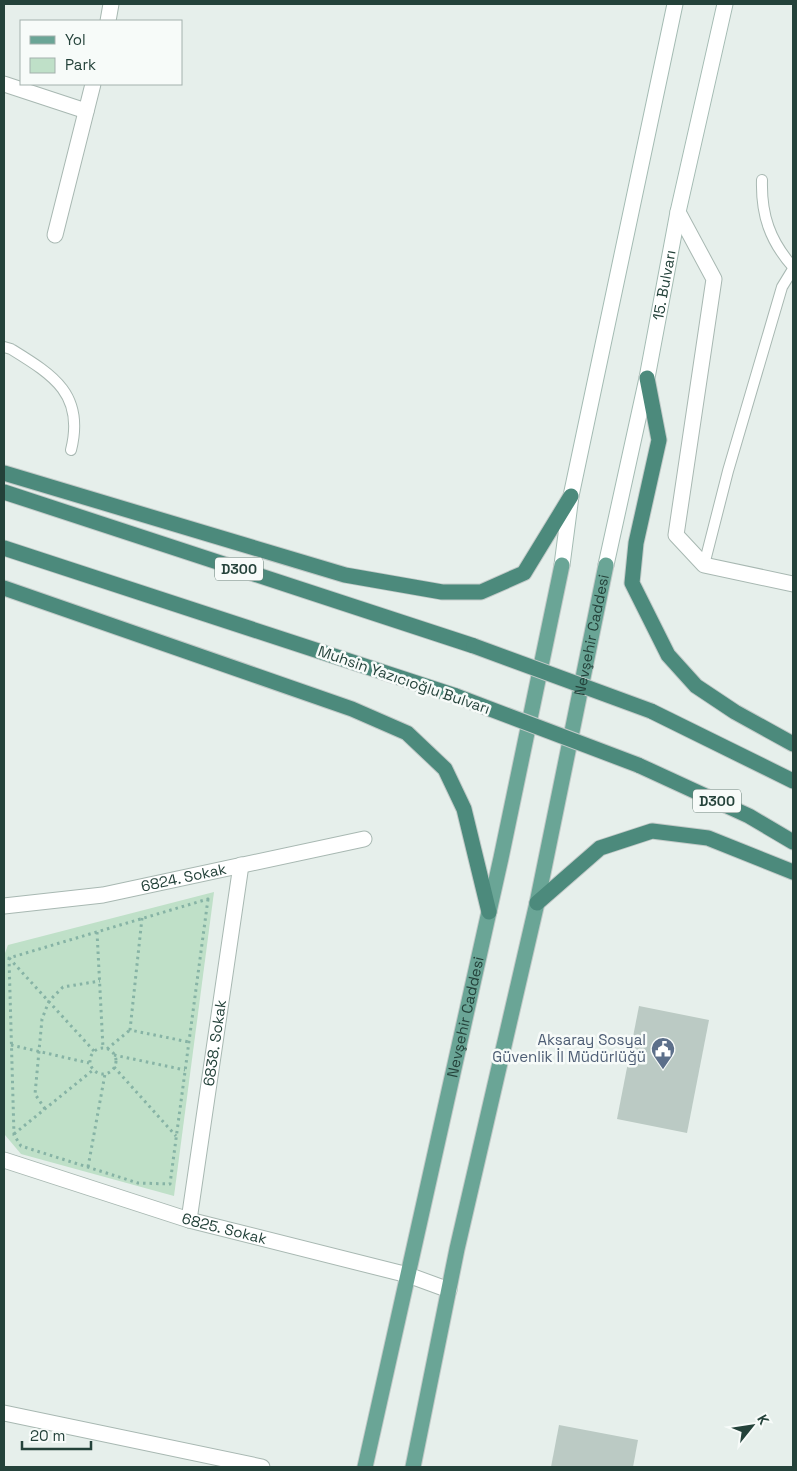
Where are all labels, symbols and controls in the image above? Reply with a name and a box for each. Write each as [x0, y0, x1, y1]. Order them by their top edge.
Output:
legend [20, 20, 182, 85]
text: Yol [65, 30, 86, 49]
text: Park [65, 55, 96, 74]
street label: 15. Bulvarı [648, 248, 680, 322]
road number: D300 [215, 558, 263, 580]
street label: Nevşehir Caddesi [570, 573, 613, 697]
street label: Muhsin Yazıcıoğlu Bulvarı [316, 641, 493, 718]
road number: D300 [693, 789, 741, 812]
street label: 6824. Sokak [139, 859, 228, 896]
street label: Nevşehir Caddesi [442, 955, 488, 1079]
street label: 6838. Sokak [199, 998, 230, 1087]
place label: Aksaray Sosyal Güvenlik İl Müdürlüğü [492, 1030, 646, 1066]
public building icon: Aksaray Sosyal Güvenlik İl Müdürlüğü [650, 1036, 676, 1070]
street label: 6825. Sokak [180, 1208, 269, 1248]
north arrow [727, 1401, 777, 1451]
text: K [753, 1411, 773, 1428]
scale bar [22, 1418, 91, 1450]
text: 20 m [30, 1426, 65, 1445]

